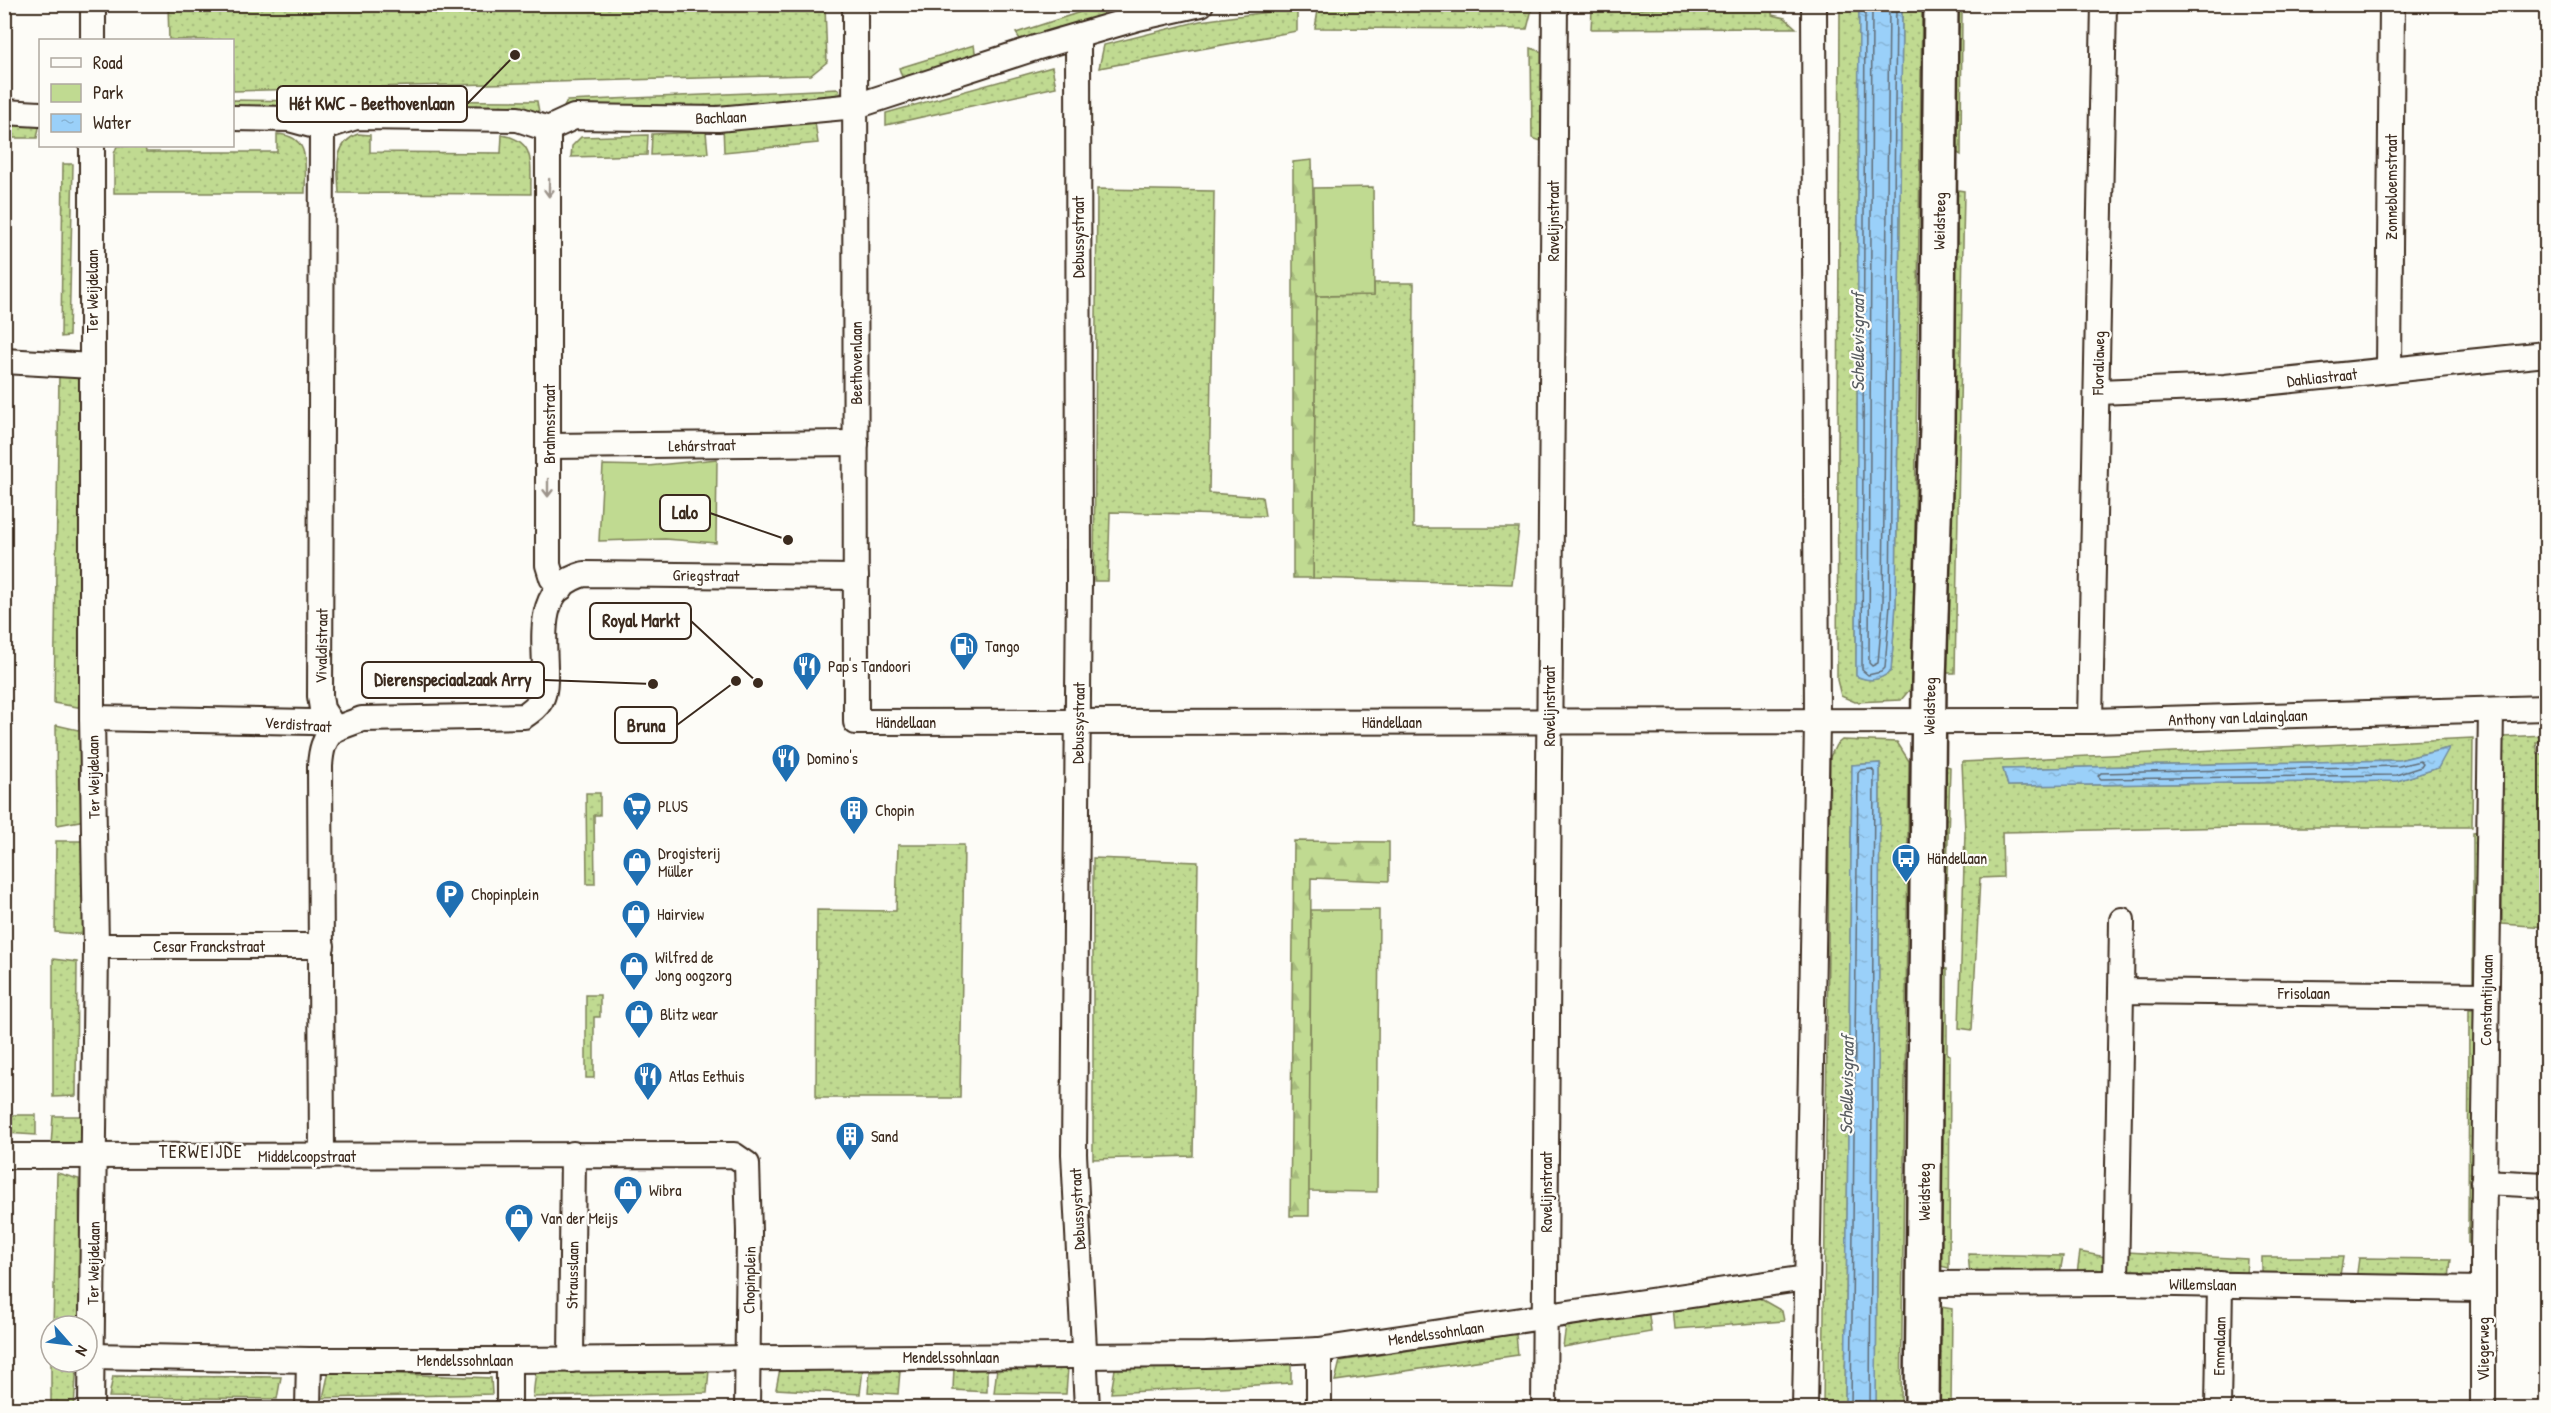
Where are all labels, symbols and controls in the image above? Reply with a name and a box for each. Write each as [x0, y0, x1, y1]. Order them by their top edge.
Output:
legend [39, 39, 234, 147]
text: Road [93, 50, 123, 75]
text: Park [93, 80, 124, 105]
callout: Hét KWC - Beethovenlaan [277, 86, 467, 122]
text: Hét KWC - Beethovenlaan [289, 91, 455, 116]
street label: Bachlaan [695, 105, 747, 129]
text: Water [93, 110, 131, 135]
street label: Zonnebloemstraat [2380, 134, 2402, 240]
one-way arrow [543, 177, 555, 197]
street label: Ravelijnstraat [1542, 180, 1564, 262]
street label: Weidsteeg [1927, 192, 1951, 250]
street label: Debussystraat [1067, 196, 1089, 278]
street label: Ter Weijdelaan [81, 249, 103, 333]
water label: Schellevisgraaf [1845, 289, 1870, 391]
street label: Beethovenlaan [845, 321, 867, 405]
street label: Floraliaweg [2086, 331, 2110, 396]
street label: Dahliastraat [2286, 362, 2359, 392]
street label: Brahmsstraat [538, 383, 560, 464]
street label: Lehárstraat [668, 433, 736, 457]
one-way arrow [542, 477, 554, 497]
callout: Lalo [660, 495, 710, 531]
text: Lalo [672, 500, 699, 525]
street label: Griegstraat [672, 563, 740, 587]
callout: Royal Markt [590, 603, 691, 639]
street label: Vivaldistraat [309, 608, 333, 684]
text: Royal Markt [602, 608, 680, 634]
fuel station icon: Tango [948, 630, 980, 672]
place label: Tango [985, 635, 1020, 657]
restaurant icon: Pap's Tandoori [791, 650, 823, 692]
place label: Pap's Tandoori [828, 655, 911, 677]
callout: Dierenspeciaalzaak Arry [362, 662, 544, 698]
street label: Ravelijnstraat [1538, 665, 1560, 747]
text: Dierenspeciaalzaak Arry [374, 667, 532, 693]
street label: Weidsteeg [1917, 677, 1941, 735]
street label: Debussystraat [1066, 681, 1090, 764]
street label: Anthony van Lalainglaan [2168, 704, 2308, 730]
callout: Bruna [615, 707, 677, 743]
street label: Verdistraat [264, 711, 333, 737]
street label: Händellaan [876, 711, 936, 733]
street label: Händellaan [1362, 711, 1422, 733]
text: Bruna [627, 713, 666, 738]
street label: Ter Weijdelaan [81, 735, 105, 819]
restaurant icon: Domino's [770, 742, 802, 784]
place label: Domino's [807, 747, 858, 769]
supermarket icon: PLUS [621, 790, 653, 832]
building icon: Chopin [838, 794, 870, 836]
place label: PLUS [658, 795, 688, 817]
place label: Chopin [875, 799, 915, 821]
place label: Drogisterij Müller [658, 842, 720, 882]
bus stop icon: Händellaan [1890, 842, 1922, 884]
shop icon: Drogisterij Müller [621, 846, 653, 888]
place label: Händellaan [1927, 847, 1987, 869]
parking icon: Chopinplein [434, 878, 466, 920]
place label: Chopinplein [471, 883, 539, 905]
shop icon: Hairview [620, 898, 652, 940]
place label: Hairview [657, 903, 704, 925]
street label: Cesar Franckstraat [153, 935, 265, 957]
place label: Wilfred de Jong oogzorg [655, 946, 732, 986]
shop icon: Wilfred de Jong oogzorg [618, 950, 650, 992]
street label: Constantijnlaan [2474, 954, 2498, 1046]
street label: Frisolaan [2277, 982, 2330, 1004]
shop icon: Blitz wear [623, 998, 655, 1040]
place label: Blitz wear [660, 1003, 718, 1025]
water label: Schellevisgraaf [1833, 1032, 1860, 1134]
restaurant icon: Atlas Eethuis [632, 1060, 664, 1102]
place label: Atlas Eethuis [669, 1065, 745, 1087]
building icon: Sand [834, 1120, 866, 1162]
place label: Sand [871, 1125, 898, 1147]
district label: TERWEIJDE [159, 1139, 243, 1164]
street label: Middelcoopstraat [258, 1145, 357, 1167]
street label: Ravelijnstraat [1535, 1151, 1557, 1233]
street label: Weidsteeg [1913, 1163, 1935, 1221]
street label: Debussystraat [1064, 1167, 1090, 1250]
shop icon: Wibra [612, 1174, 644, 1216]
place label: Wibra [649, 1179, 681, 1201]
shop icon: Van der Meijs [503, 1202, 535, 1244]
place label: Van der Meijs [540, 1207, 618, 1229]
street label: Ter Weijdelaan [81, 1221, 105, 1305]
street label: Strausslaan [560, 1241, 584, 1309]
street label: Chopinplein [737, 1246, 761, 1314]
street label: Willemslaan [2169, 1272, 2237, 1296]
north arrow [39, 1314, 99, 1374]
street label: Mendelssohnlaan [1387, 1315, 1485, 1351]
street label: Emmalaan [2207, 1316, 2231, 1376]
street label: Vliegerweg [2472, 1317, 2494, 1381]
text: N [70, 1342, 94, 1360]
street label: Mendelssohnlaan [903, 1346, 999, 1368]
street label: Mendelssohnlaan [417, 1349, 513, 1371]

